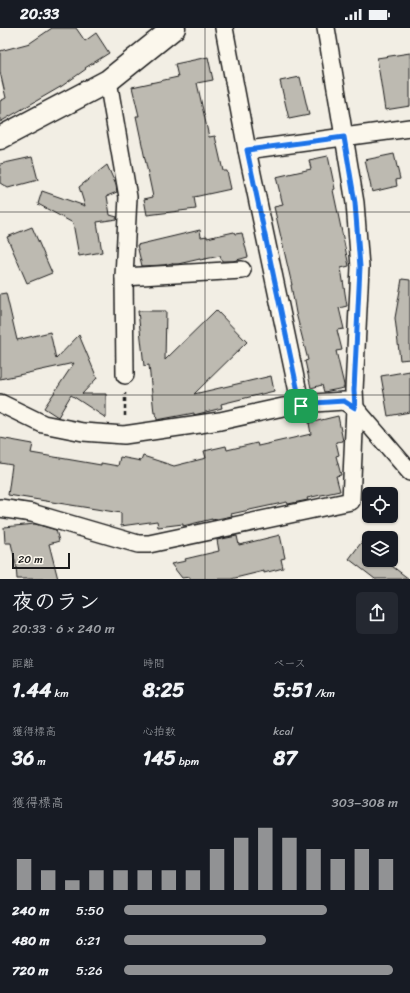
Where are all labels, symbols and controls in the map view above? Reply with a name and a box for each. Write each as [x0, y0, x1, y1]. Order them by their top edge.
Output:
text: 20:33 [20, 1, 59, 27]
pin [284, 389, 318, 423]
icon: arrive [290, 395, 312, 417]
map controls [362, 487, 398, 567]
button: locate [362, 487, 398, 523]
button: layers [362, 531, 398, 567]
text: 20 m [18, 550, 43, 569]
scale bar [12, 551, 70, 570]
text: 夜のラン [12, 582, 100, 621]
button: share [356, 592, 398, 634]
text: 20:33 · 6 × 240 m [12, 617, 115, 640]
text: 距離 [12, 654, 34, 673]
text: 時間 [143, 654, 165, 673]
text: ペース [273, 654, 306, 673]
text: 1.44 [12, 673, 52, 708]
text: 8:25 [143, 673, 185, 708]
text: 5:51 [273, 673, 312, 708]
text: km [52, 684, 69, 703]
text: /km [312, 684, 335, 703]
text: 獲得標高 [12, 722, 56, 741]
text: 心拍数 [143, 722, 176, 741]
text: kcal [273, 722, 293, 741]
text: 36 [12, 741, 34, 776]
text: 145 [143, 741, 176, 776]
text: 87 [273, 741, 297, 776]
text: m [34, 752, 46, 771]
text: bpm [176, 752, 199, 771]
text: 獲得標高 [12, 791, 64, 814]
text: 303–308 m [332, 791, 398, 814]
text: 240 m [12, 899, 49, 922]
text: 5:50 [76, 899, 104, 922]
text: 480 m [12, 929, 50, 952]
text: 6:21 [76, 929, 100, 952]
text: 720 m [12, 959, 49, 982]
text: 5:26 [76, 959, 103, 982]

